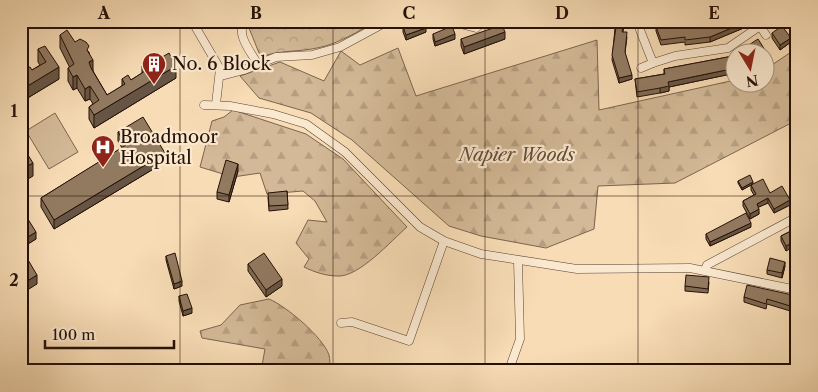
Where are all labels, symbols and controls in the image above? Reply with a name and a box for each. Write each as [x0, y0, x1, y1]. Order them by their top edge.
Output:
text: A [97, 3, 111, 23]
text: B [250, 3, 262, 23]
text: C [403, 3, 415, 23]
text: D [555, 3, 569, 23]
text: E [708, 3, 720, 23]
north arrow [726, 42, 776, 92]
building icon: No. 6 Block [141, 51, 167, 85]
place label: No. 6 Block [172, 53, 273, 75]
text: N [745, 71, 760, 91]
text: 1 [10, 101, 18, 121]
place label: Broadmoor Hospital [120, 126, 218, 169]
hospital icon: Broadmoor Hospital [90, 134, 116, 168]
park label: Napier Woods [457, 144, 575, 166]
text: 2 [9, 270, 19, 290]
scale bar [45, 317, 174, 349]
text: 100 m [52, 325, 95, 344]

